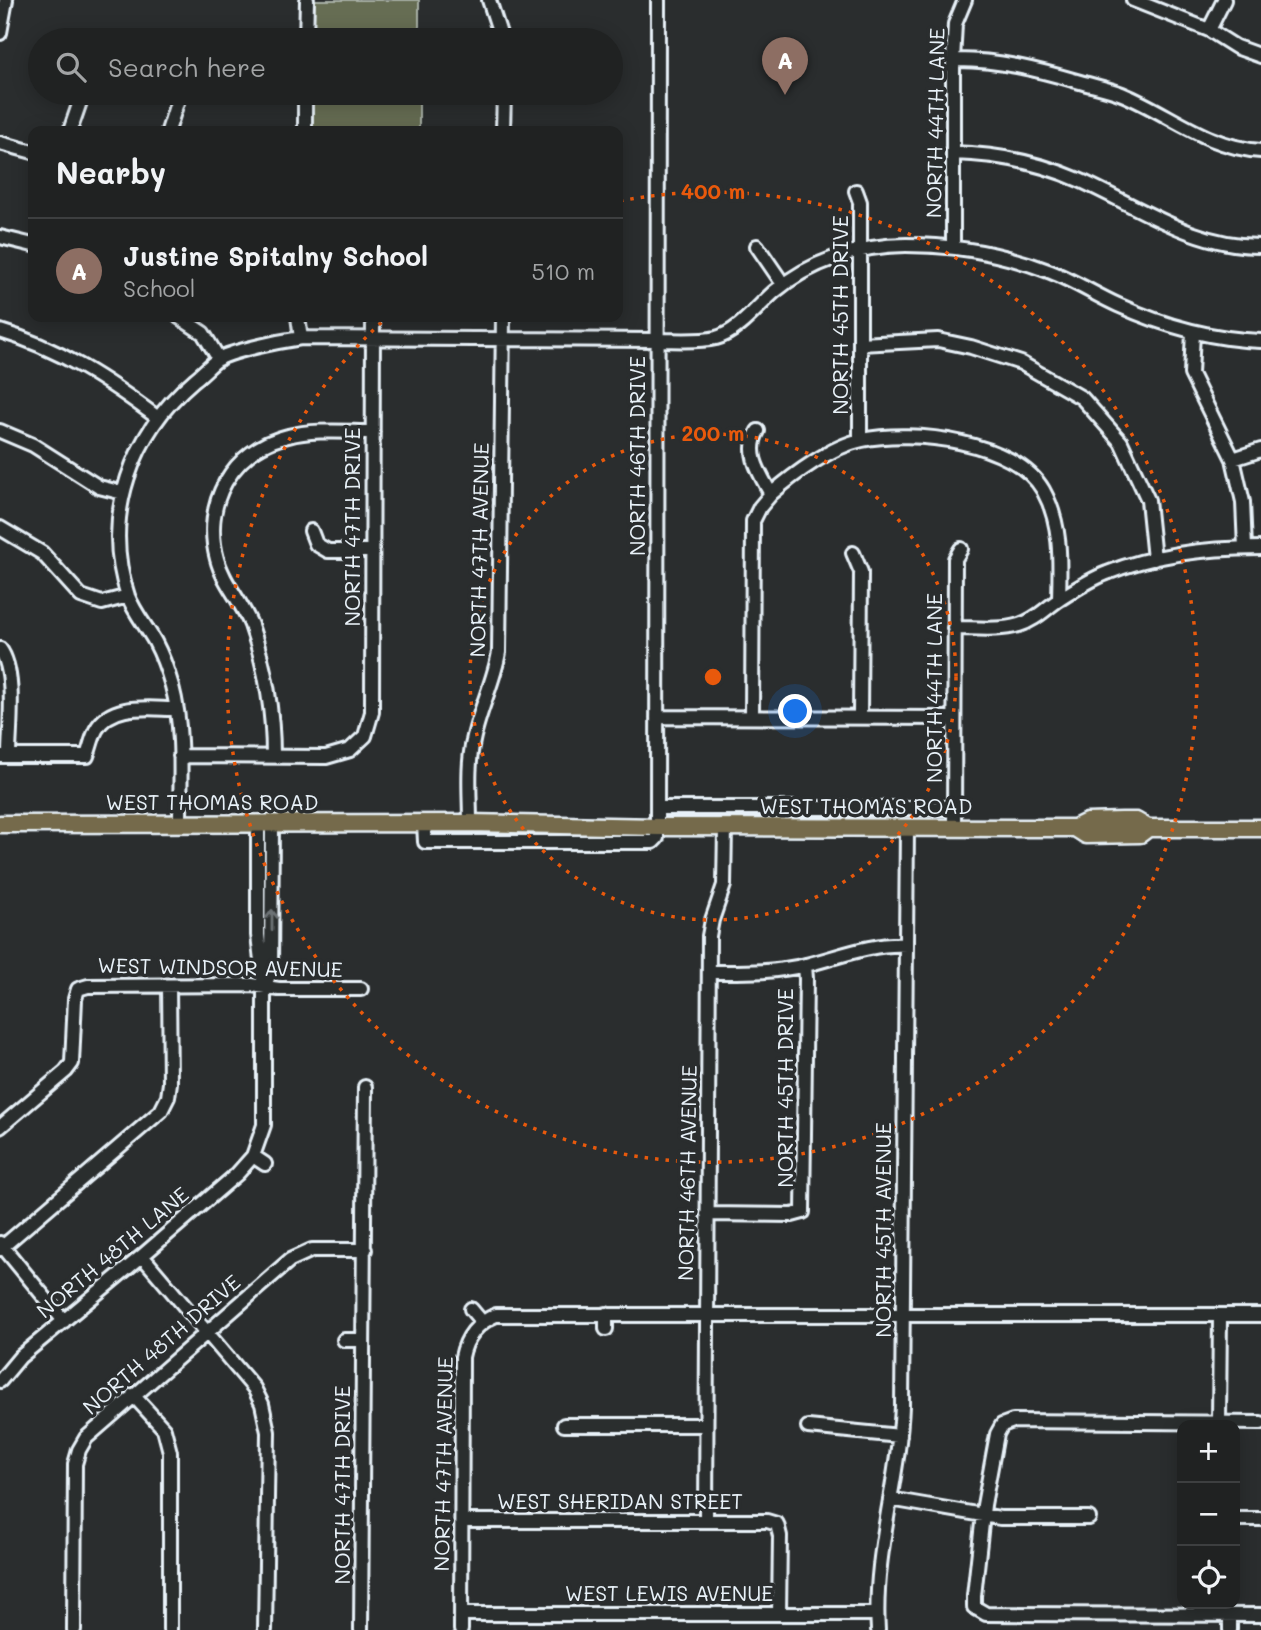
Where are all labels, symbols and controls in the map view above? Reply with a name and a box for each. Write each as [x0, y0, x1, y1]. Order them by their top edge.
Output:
search box [28, 28, 623, 105]
street label: NORTH 44TH LANE [919, 28, 950, 218]
pin: A [762, 37, 808, 95]
icon: search [52, 48, 90, 86]
text: Search here [108, 50, 266, 84]
text: Nearby [56, 152, 166, 192]
text: 400 m [681, 177, 745, 204]
street label: NORTH 45TH DRIVE [826, 215, 853, 415]
text: Justine Spitalny School [123, 239, 428, 273]
text: A [71, 256, 87, 286]
text: 510 m [531, 256, 595, 286]
text: School [123, 273, 196, 303]
street label: NORTH 46TH DRIVE [623, 356, 650, 556]
text: 200 m [682, 419, 744, 446]
street label: NORTH 47TH DRIVE [338, 428, 365, 627]
street label: NORTH 47TH AVENUE [463, 442, 494, 658]
street label: NORTH 44TH LANE [920, 593, 947, 783]
centre of rings [701, 665, 725, 689]
your location [778, 694, 812, 728]
street label: WEST THOMAS ROAD [106, 788, 318, 815]
street label: WEST THOMAS ROAD [760, 792, 972, 819]
one-way arrow [265, 908, 279, 931]
street label: WEST WINDSOR AVENUE [97, 951, 343, 982]
street label: NORTH 45TH DRIVE [771, 988, 798, 1188]
street label: NORTH 46TH AVENUE [671, 1065, 702, 1281]
street label: NORTH 45TH AVENUE [869, 1122, 896, 1338]
street label: NORTH 48TH LANE [30, 1180, 194, 1323]
street label: NORTH 48TH DRIVE [77, 1268, 245, 1420]
street label: NORTH 47TH AVENUE [427, 1356, 458, 1572]
street label: NORTH 47TH DRIVE [328, 1386, 355, 1585]
map controls [1177, 1420, 1240, 1609]
button: + [1177, 1420, 1240, 1483]
button: − [1177, 1483, 1240, 1546]
street label: WEST SHERIDAN STREET [497, 1487, 743, 1514]
button: locate [1177, 1546, 1240, 1609]
street label: WEST LEWIS AVENUE [565, 1579, 773, 1606]

